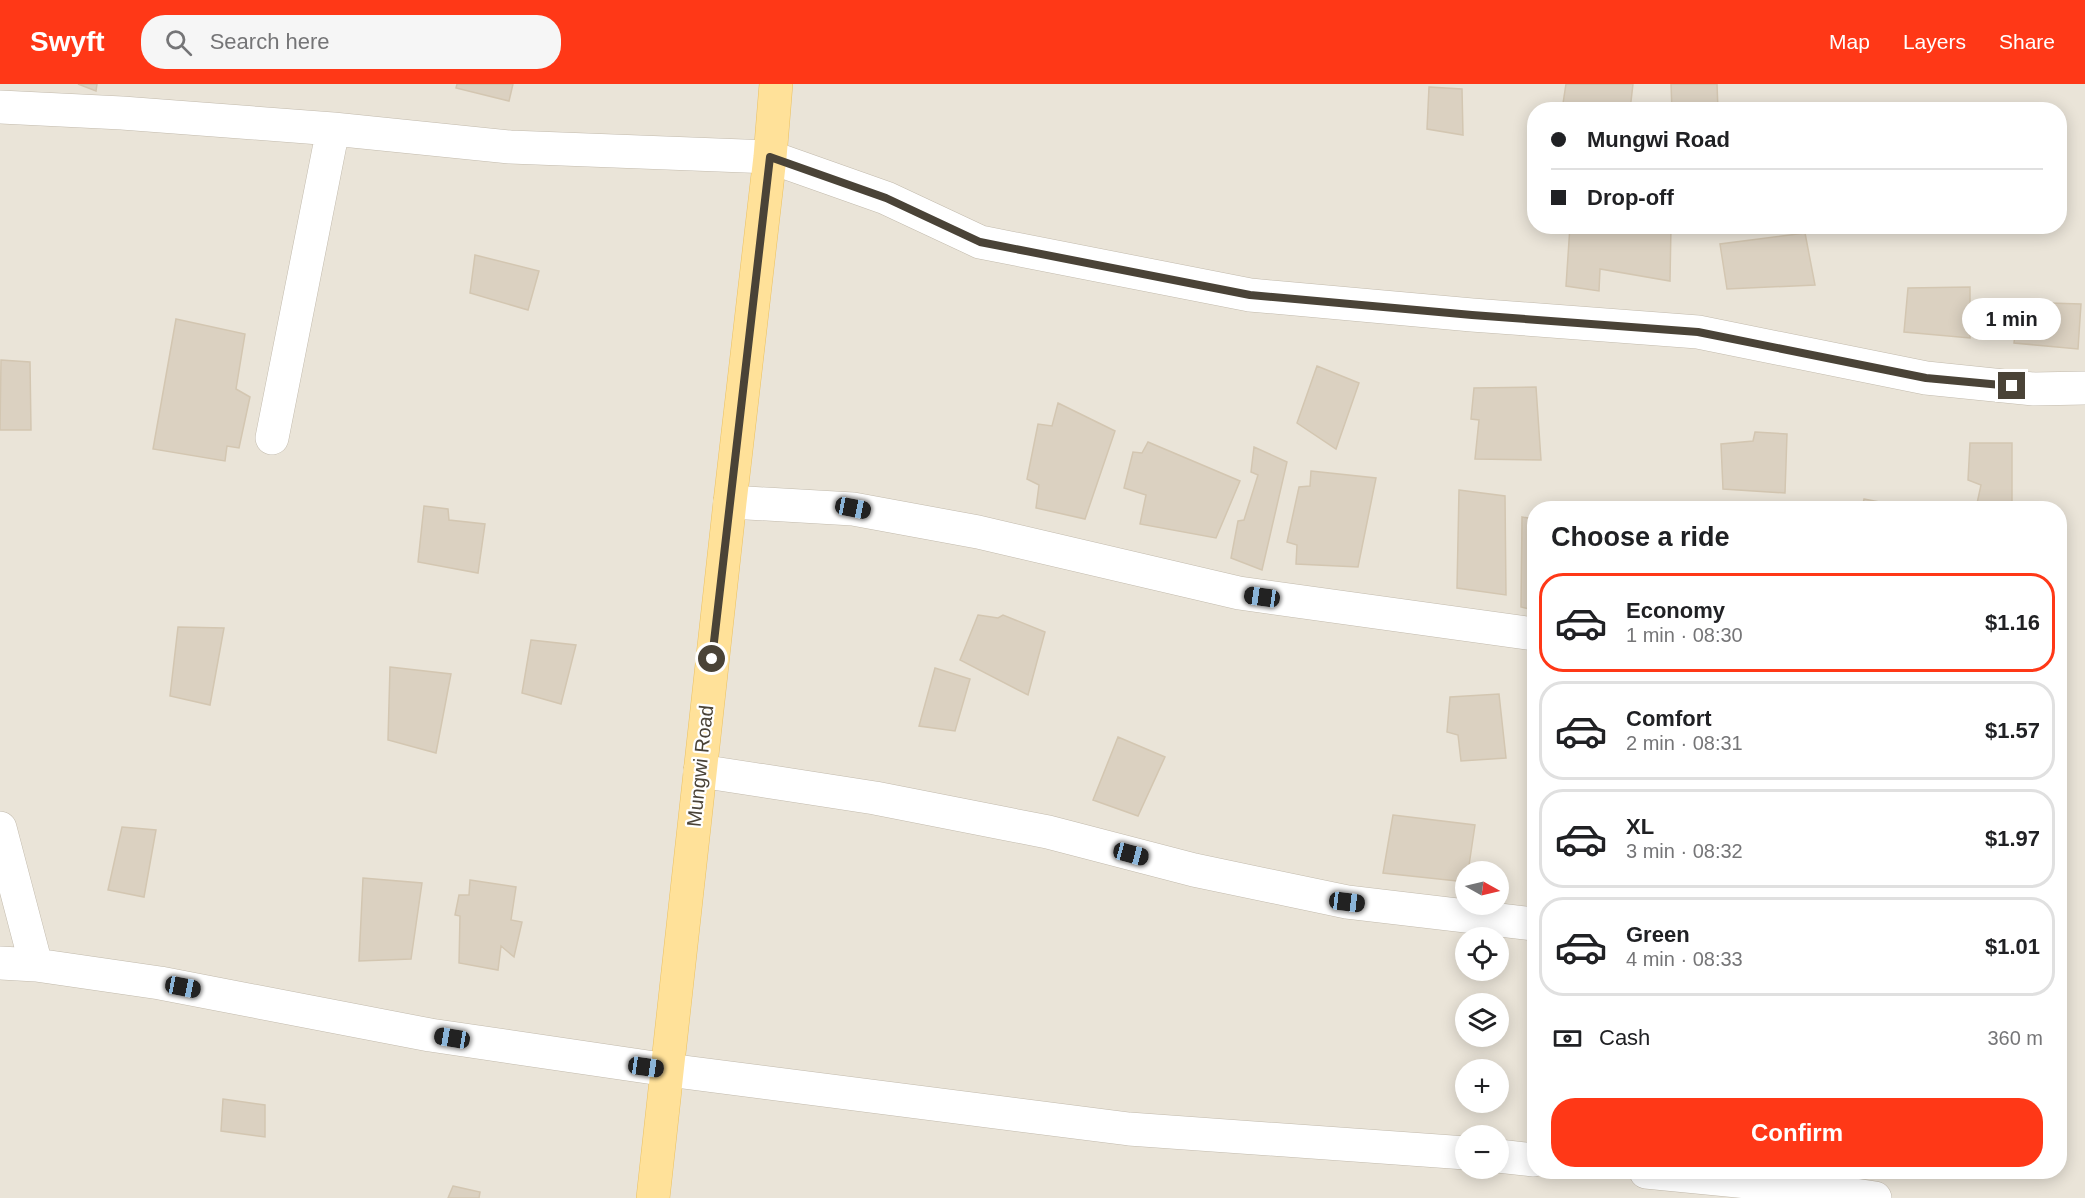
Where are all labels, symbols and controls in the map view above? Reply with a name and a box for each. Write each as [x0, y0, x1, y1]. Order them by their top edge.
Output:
search box [141, 15, 561, 69]
text: Swyft [30, 26, 105, 57]
icon: search [162, 26, 195, 59]
text: Search here [210, 29, 330, 54]
text: Map [1829, 30, 1870, 53]
text: Layers [1903, 30, 1966, 53]
text: Share [1999, 30, 2055, 53]
text: Mungwi Road [1587, 127, 1730, 152]
text: Drop-off [1587, 185, 1674, 210]
callout: 1 min [1962, 299, 2062, 341]
text: 1 min [1985, 308, 2038, 330]
route end [1998, 372, 2025, 399]
car [834, 496, 872, 520]
text: Choose a ride [1551, 522, 1730, 552]
car [1243, 586, 1281, 608]
icon: car [1554, 596, 1608, 650]
text: Economy [1626, 598, 1725, 623]
text: $1.16 [1985, 610, 2040, 635]
text: 1 min · 08:30 [1626, 624, 1743, 646]
route start [698, 645, 725, 672]
street label: Mungwi Road [683, 704, 717, 828]
icon: car [1554, 704, 1608, 758]
text: Comfort [1626, 706, 1712, 731]
text: $1.57 [1985, 718, 2040, 743]
text: 2 min · 08:31 [1626, 732, 1743, 754]
icon: car [1554, 812, 1608, 866]
text: XL [1626, 814, 1654, 839]
text: $1.97 [1985, 826, 2040, 851]
text: 3 min · 08:32 [1626, 840, 1743, 862]
car [1111, 841, 1151, 867]
north arrow [1455, 861, 1509, 915]
map controls [1455, 861, 1509, 1179]
car [1328, 891, 1366, 913]
icon: car [1554, 920, 1608, 974]
text: Green [1626, 922, 1690, 947]
button: locate [1455, 927, 1509, 981]
text: $1.01 [1985, 934, 2040, 959]
text: 4 min · 08:33 [1626, 948, 1743, 970]
car [164, 975, 202, 999]
button: layers [1455, 993, 1509, 1047]
icon: cash [1551, 1022, 1584, 1055]
text: Cash [1599, 1025, 1650, 1050]
car [433, 1026, 471, 1050]
text: 360 m [1987, 1027, 2043, 1049]
car [627, 1056, 665, 1078]
button: + [1455, 1059, 1509, 1113]
button: Confirm [1551, 1098, 2043, 1167]
button: − [1455, 1125, 1509, 1179]

